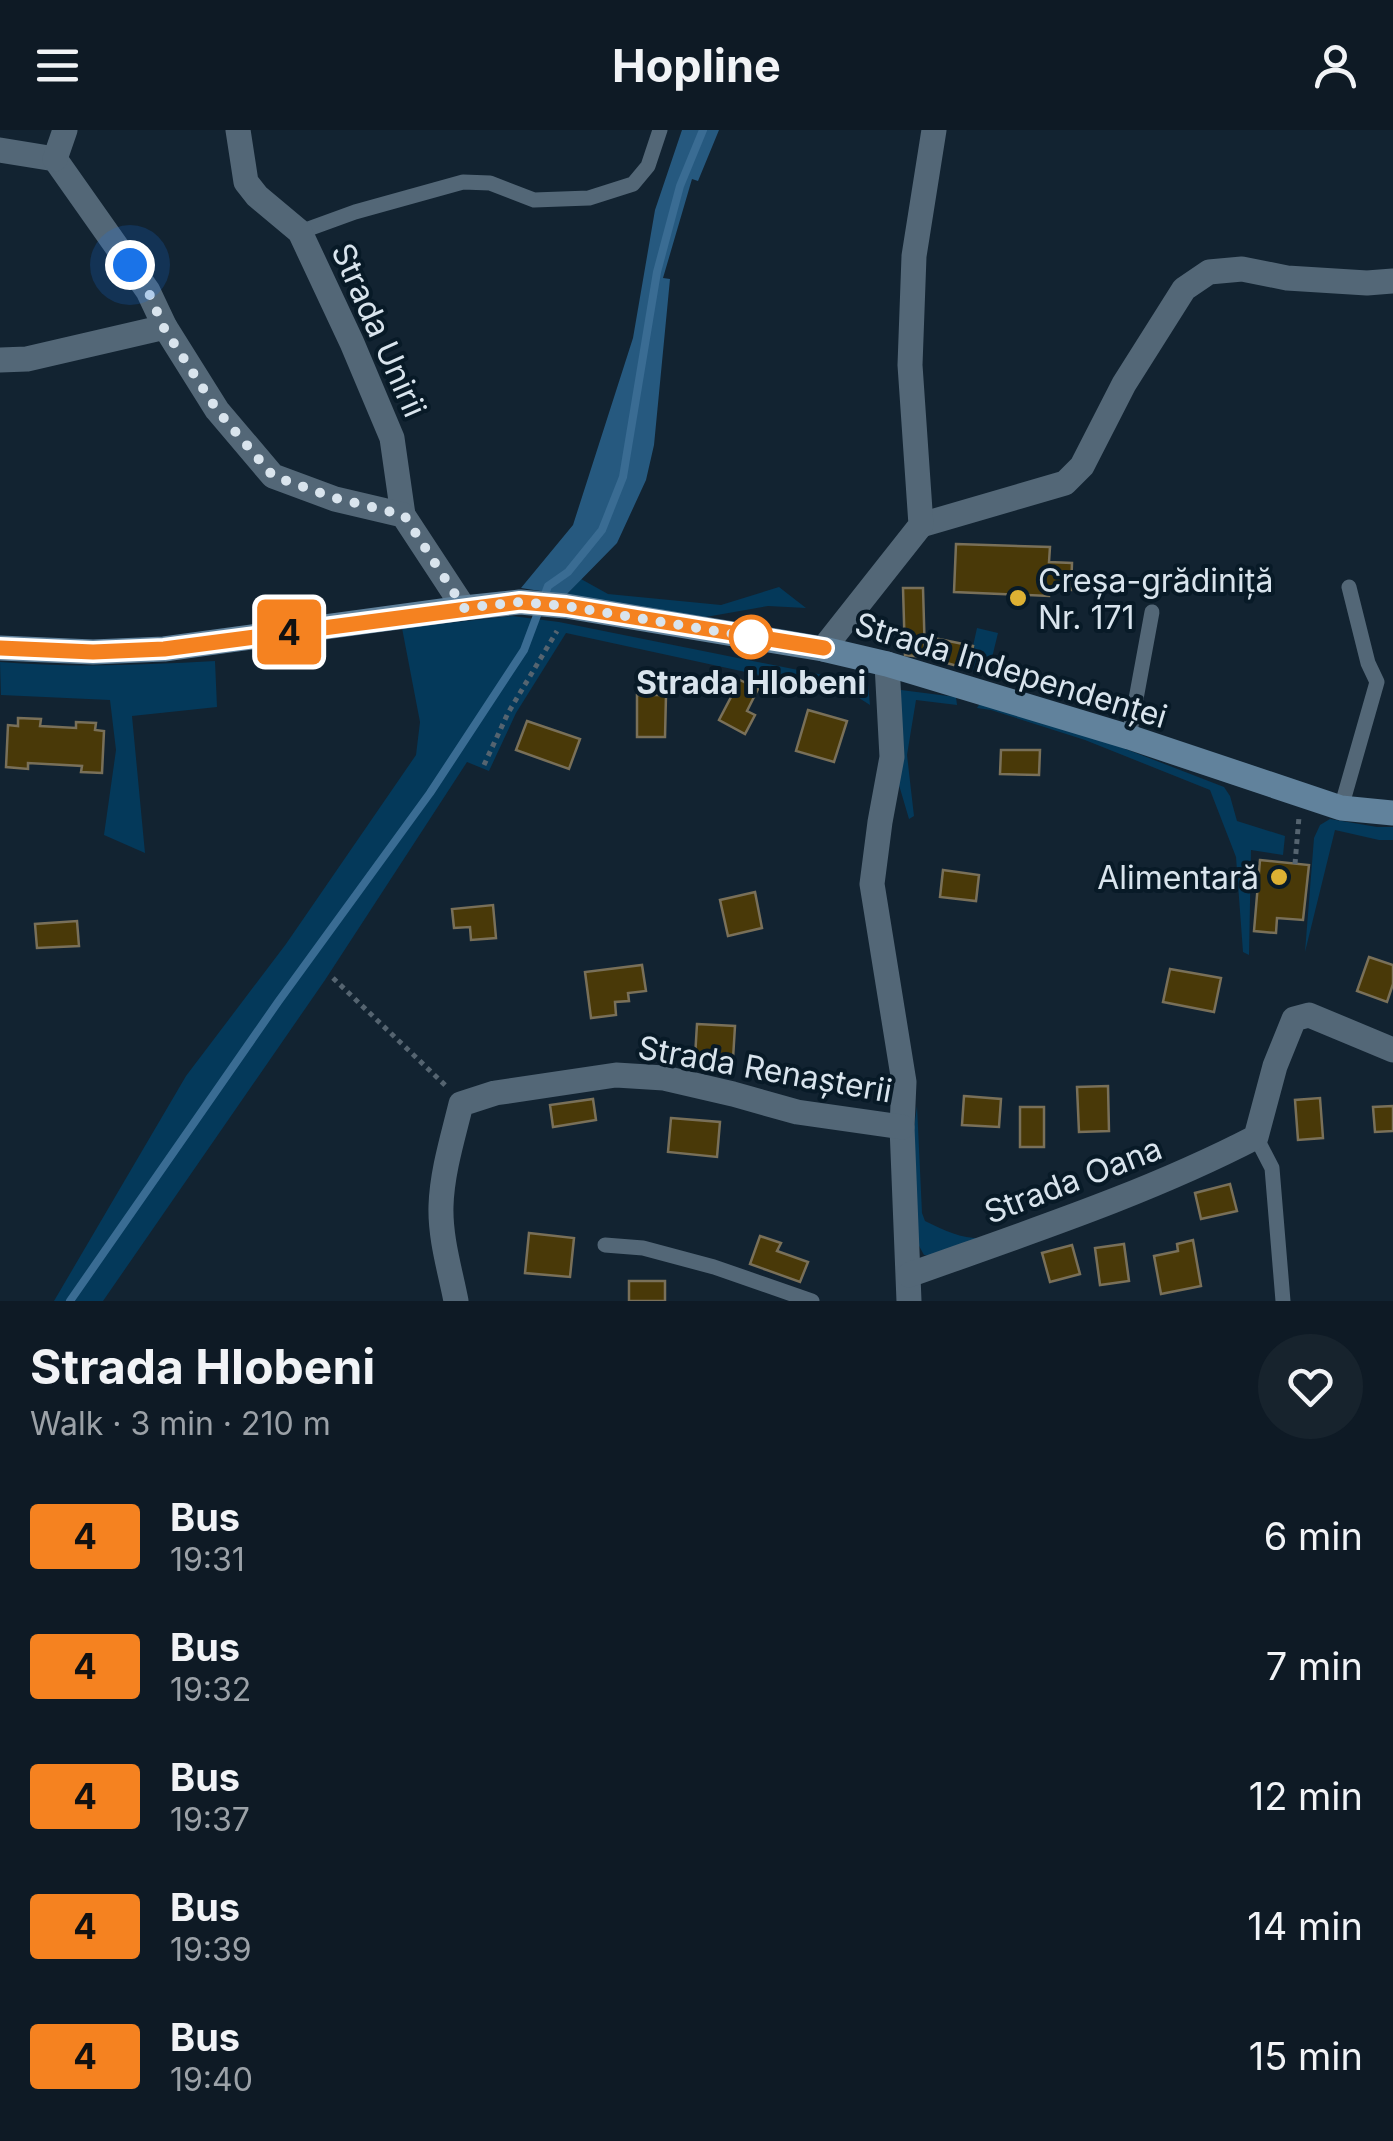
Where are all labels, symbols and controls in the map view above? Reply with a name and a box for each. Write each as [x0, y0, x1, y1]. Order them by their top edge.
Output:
icon: menu [30, 38, 85, 93]
text: Hopline [612, 38, 781, 93]
icon: person [1308, 38, 1363, 93]
street label: Strada Unirii [323, 237, 435, 423]
your location [105, 240, 155, 290]
place label: Creșa-grădiniță Nr. 171 [1038, 561, 1273, 637]
marker: Creșa-grădiniță Nr. 171 [1007, 587, 1029, 609]
line badge: 4 [256, 600, 322, 664]
street label: Strada Independenței [850, 604, 1172, 736]
text: 4 [277, 611, 301, 653]
marker: Strada Hlobeni [730, 616, 772, 658]
place label: Strada Hlobeni [636, 663, 866, 702]
place label: Alimentară [1097, 858, 1259, 897]
marker: Alimentară [1268, 866, 1290, 888]
street label: Strada Renașterii [635, 1027, 895, 1111]
street label: Strada Oana [979, 1128, 1167, 1232]
button: heart [1258, 1334, 1363, 1439]
text: Strada Hlobeni [30, 1337, 375, 1396]
text: Walk · 3 min · 210 m [30, 1404, 331, 1443]
text: Bus [170, 1494, 240, 1540]
text: 6 min [1264, 1513, 1363, 1559]
text: 4 [73, 1515, 97, 1557]
text: 19:31 [170, 1540, 245, 1579]
text: Bus [170, 1624, 240, 1670]
text: 7 min [1266, 1643, 1363, 1689]
text: 4 [73, 1645, 97, 1687]
text: 19:32 [170, 1670, 251, 1709]
text: Bus [170, 1754, 240, 1800]
text: 12 min [1249, 1773, 1363, 1819]
text: 4 [73, 1775, 97, 1817]
text: 19:37 [170, 1800, 250, 1839]
text: Bus [170, 1884, 240, 1930]
text: 14 min [1247, 1903, 1363, 1949]
text: 4 [73, 1905, 97, 1947]
text: 19:39 [170, 1930, 252, 1969]
text: Bus [170, 2014, 240, 2060]
text: 15 min [1249, 2033, 1363, 2079]
text: 4 [73, 2035, 97, 2077]
text: 19:40 [170, 2060, 253, 2099]

